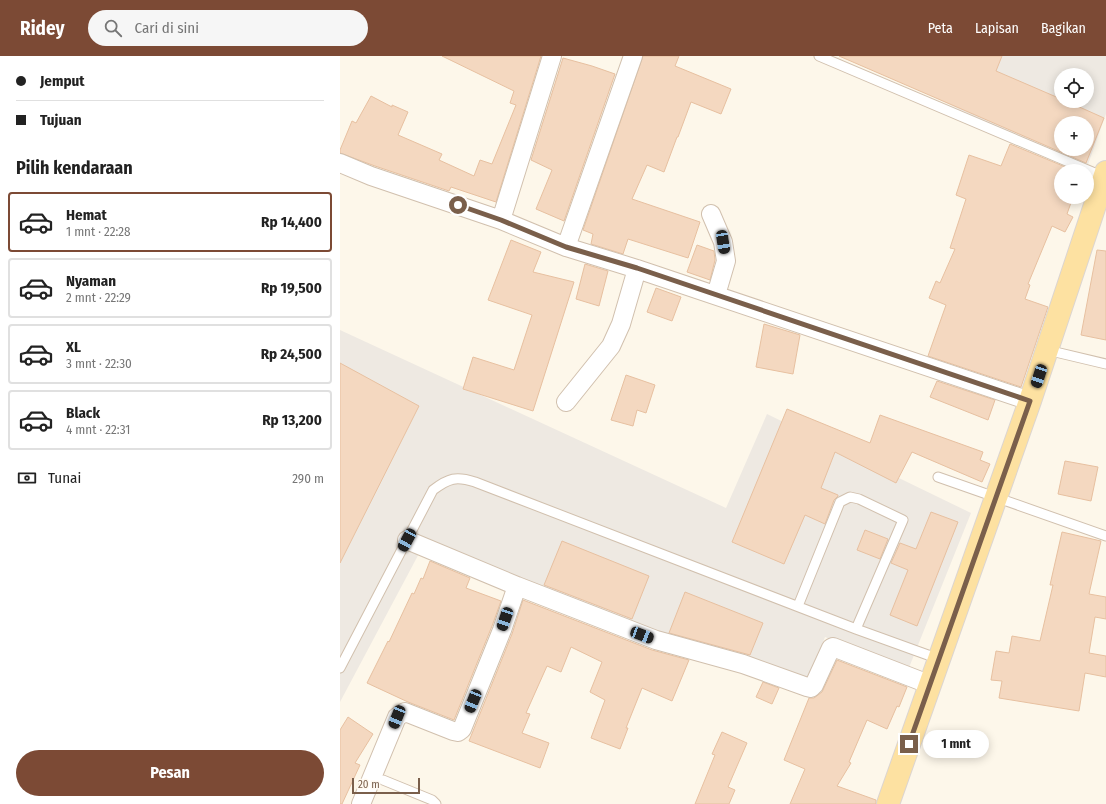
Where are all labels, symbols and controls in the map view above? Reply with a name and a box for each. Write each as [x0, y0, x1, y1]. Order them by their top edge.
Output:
search box [88, 10, 368, 46]
text: Ridey [20, 17, 64, 40]
icon: search [102, 17, 124, 39]
text: Cari di sini [134, 19, 199, 37]
text: Peta [928, 20, 953, 37]
text: Lapisan [975, 20, 1019, 37]
text: Bagikan [1041, 20, 1086, 37]
map controls [1054, 68, 1094, 204]
button: locate [1054, 68, 1094, 108]
text: Jemput [40, 72, 85, 90]
text: Tujuan [40, 111, 82, 129]
button: + [1054, 116, 1094, 156]
text: Pilih kendaraan [16, 157, 133, 179]
button: − [1054, 164, 1094, 204]
route start [449, 196, 467, 214]
icon: car [18, 204, 54, 240]
text: Hemat [66, 206, 107, 224]
text: Rp 14,400 [261, 213, 322, 231]
text: 1 mnt · 22:28 [66, 224, 131, 239]
car [715, 229, 731, 255]
icon: car [18, 270, 54, 306]
text: Nyaman [66, 272, 116, 290]
text: Rp 19,500 [261, 279, 322, 297]
text: 2 mnt · 22:29 [66, 290, 131, 305]
icon: car [18, 336, 54, 372]
text: XL [66, 338, 81, 356]
text: Rp 24,500 [261, 345, 322, 363]
text: 3 mnt · 22:30 [66, 356, 132, 371]
car [1030, 363, 1048, 389]
icon: car [18, 402, 54, 438]
text: Black [66, 404, 100, 422]
text: Rp 13,200 [262, 411, 322, 429]
text: 4 mnt · 22:31 [66, 422, 130, 437]
icon: cash [16, 467, 38, 489]
text: Tunai [48, 469, 81, 487]
text: 290 m [292, 471, 324, 486]
car [396, 527, 418, 553]
car [495, 606, 515, 632]
car [629, 625, 655, 645]
car [463, 688, 483, 714]
car [387, 704, 407, 730]
callout: 1 mnt [923, 730, 989, 758]
route end [900, 735, 918, 753]
text: 1 mnt [941, 736, 971, 751]
button: Pesan [16, 750, 324, 796]
scale bar [352, 776, 420, 795]
text: 20 m [358, 778, 380, 791]

